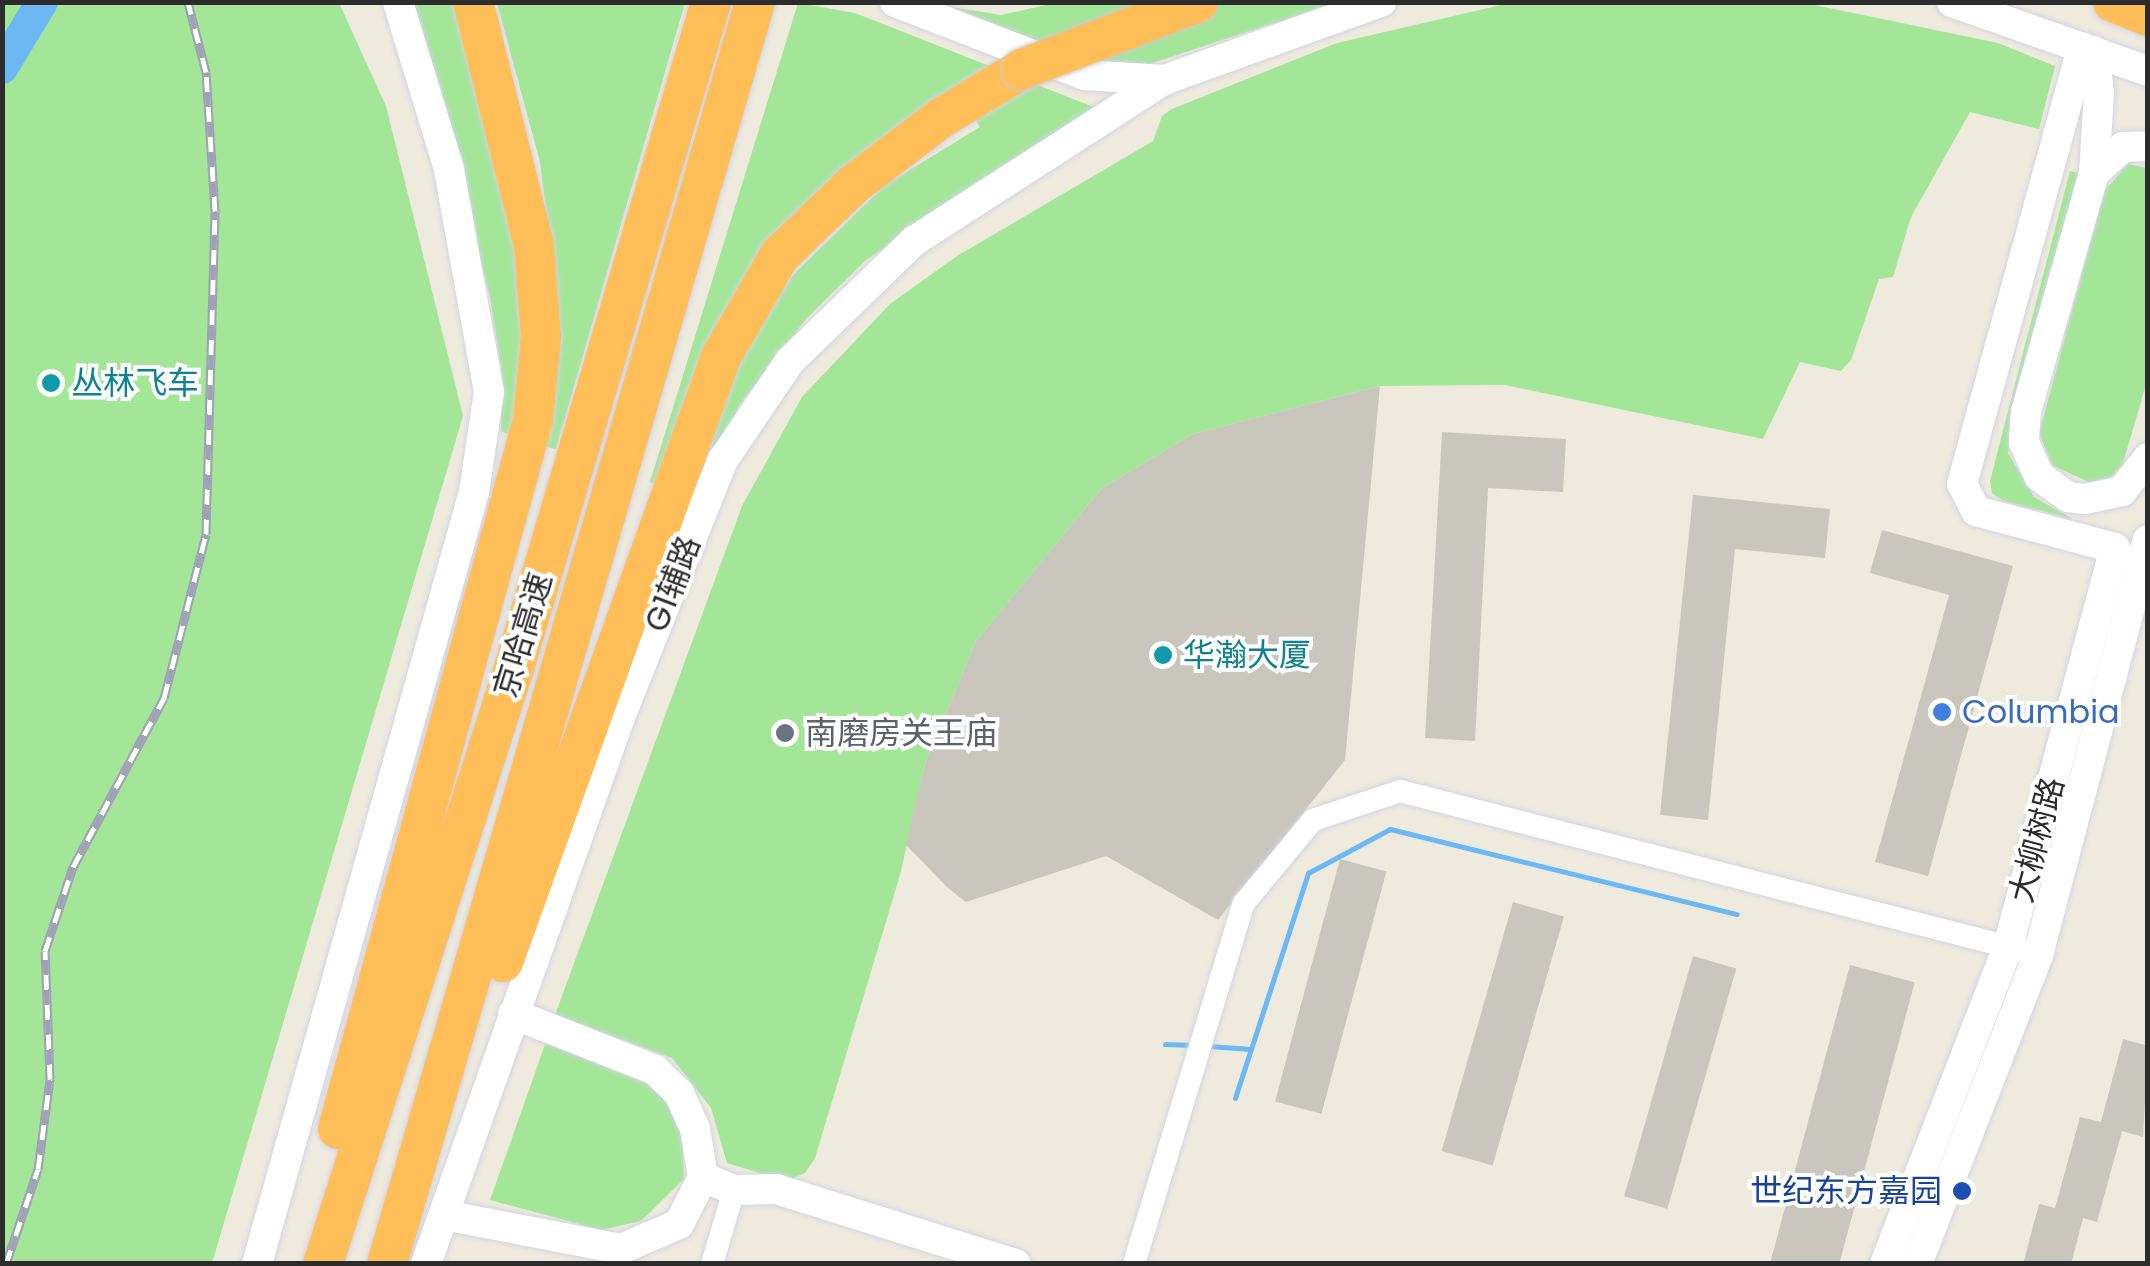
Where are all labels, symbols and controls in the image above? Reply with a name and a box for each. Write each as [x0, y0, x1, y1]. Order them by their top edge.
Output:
place label: 丛林飞车 [71, 364, 199, 402]
marker: 丛林飞车 [40, 372, 62, 394]
street label: G1辅路 [637, 531, 709, 637]
street label: 京哈高速 [486, 568, 560, 702]
place label: 华瀚大厦 [1183, 636, 1311, 674]
marker: 华瀚大厦 [1152, 644, 1174, 666]
place label: Columbia [1962, 693, 2120, 731]
marker: Columbia [1931, 701, 1953, 723]
place label: 南磨房关王庙 [805, 714, 997, 752]
marker: 南磨房关王庙 [774, 722, 796, 744]
street label: 大柳树路 [2002, 773, 2072, 907]
place label: 世纪东方嘉园 [1750, 1172, 1942, 1210]
marker: 世纪东方嘉园 [1951, 1180, 1973, 1202]

